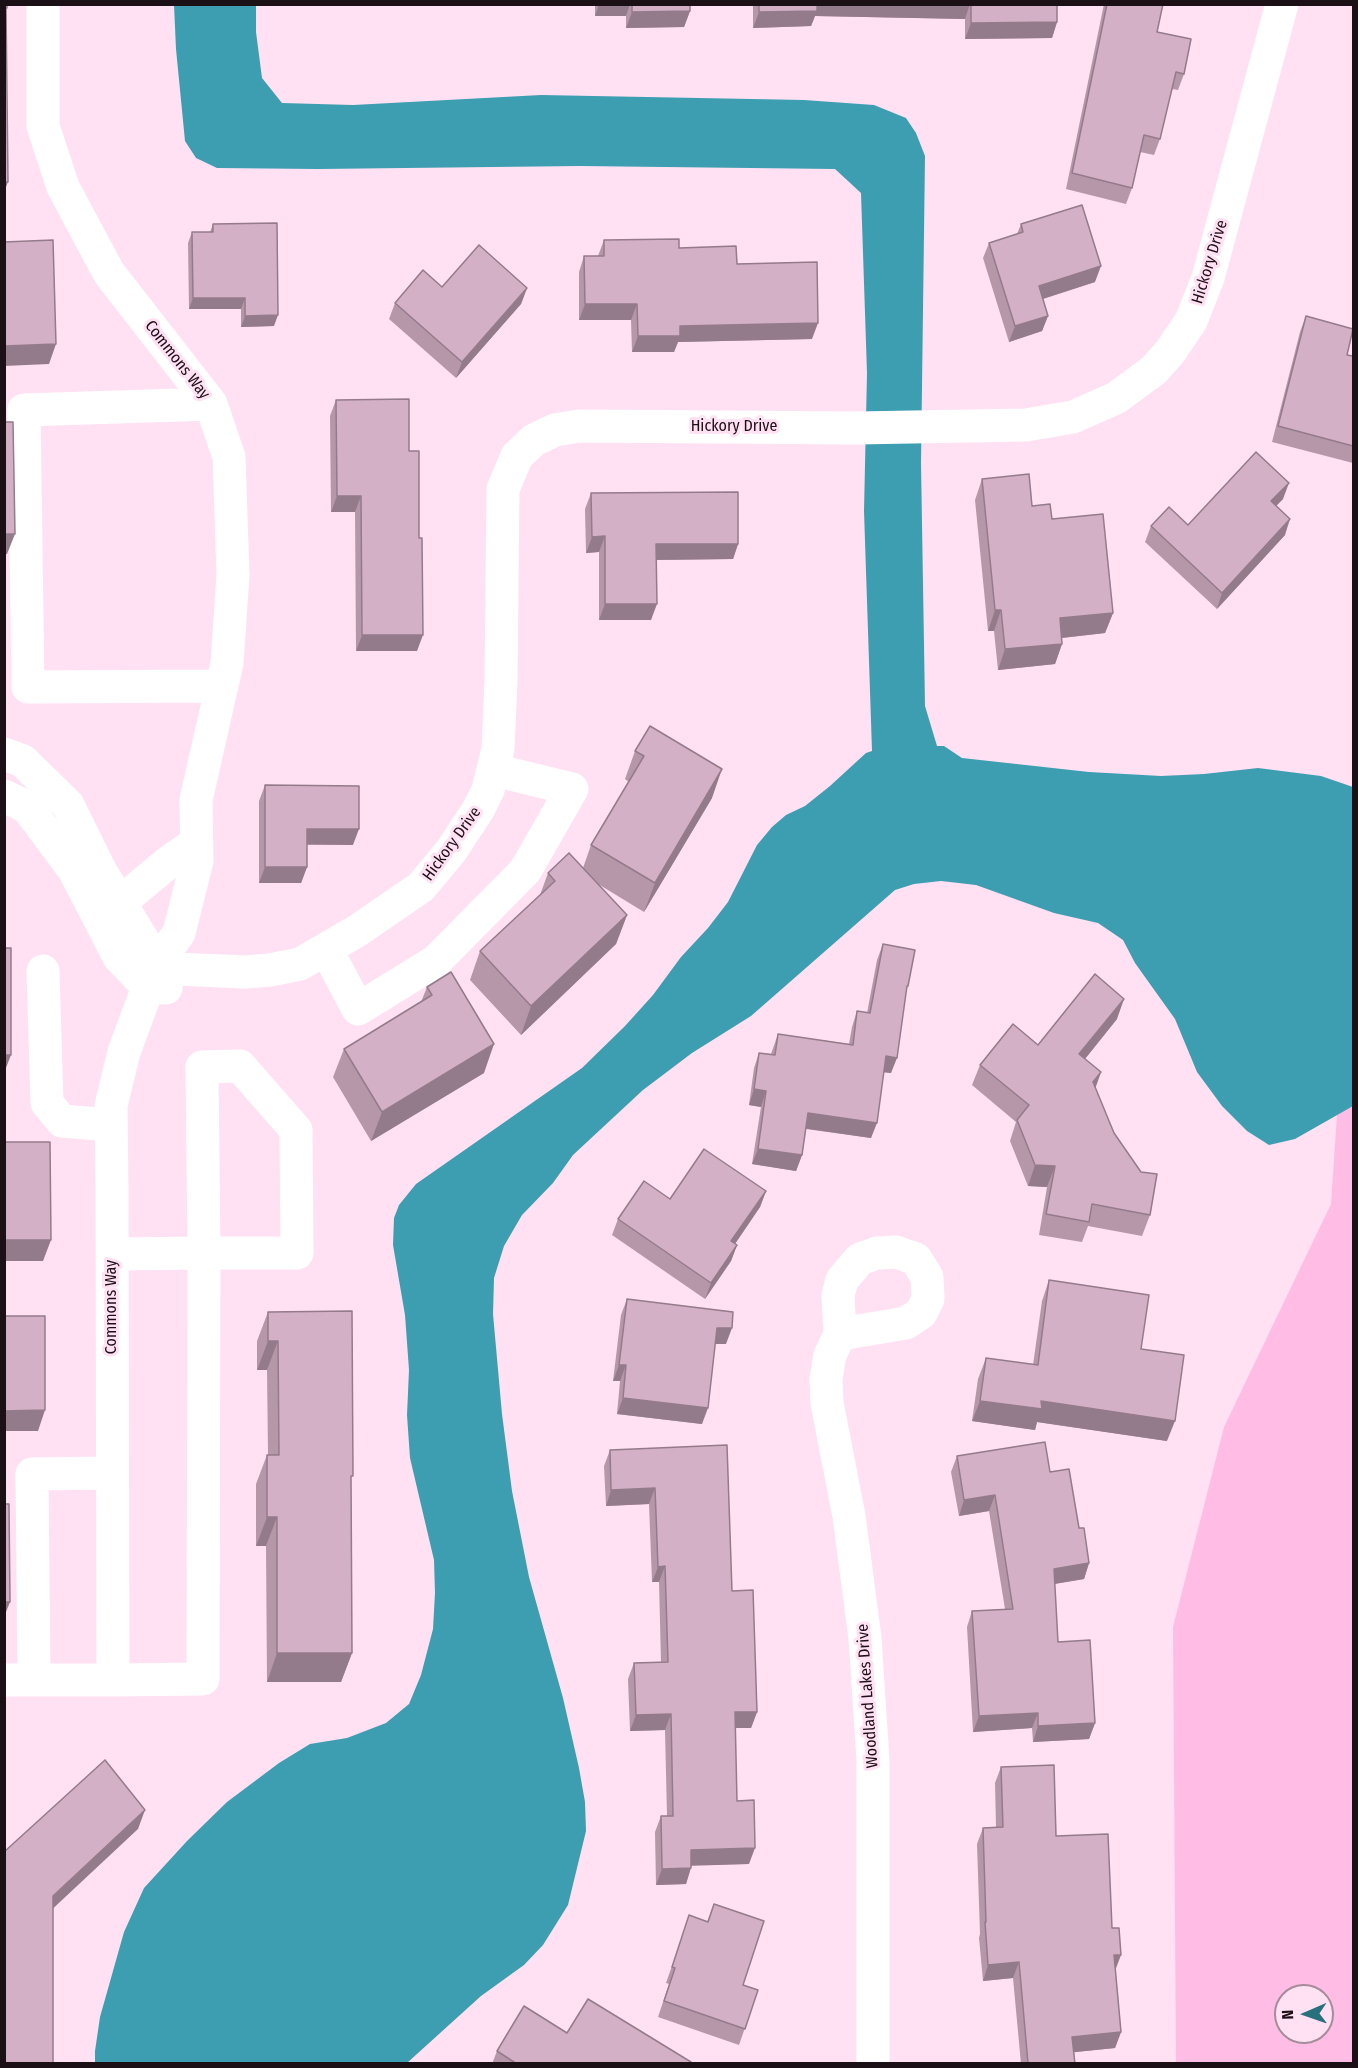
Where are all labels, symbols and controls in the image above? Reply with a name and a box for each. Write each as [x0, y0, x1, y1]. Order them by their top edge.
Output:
street label: Hickory Drive [1188, 218, 1232, 306]
street label: Commons Way [140, 317, 214, 403]
street label: Hickory Drive [691, 417, 777, 437]
street label: Hickory Drive [419, 803, 485, 885]
street label: Commons Way [102, 1260, 122, 1354]
street label: Woodland Lakes Drive [853, 1623, 883, 1769]
north arrow [1274, 1984, 1334, 2044]
text: N [1278, 2009, 1297, 2020]

